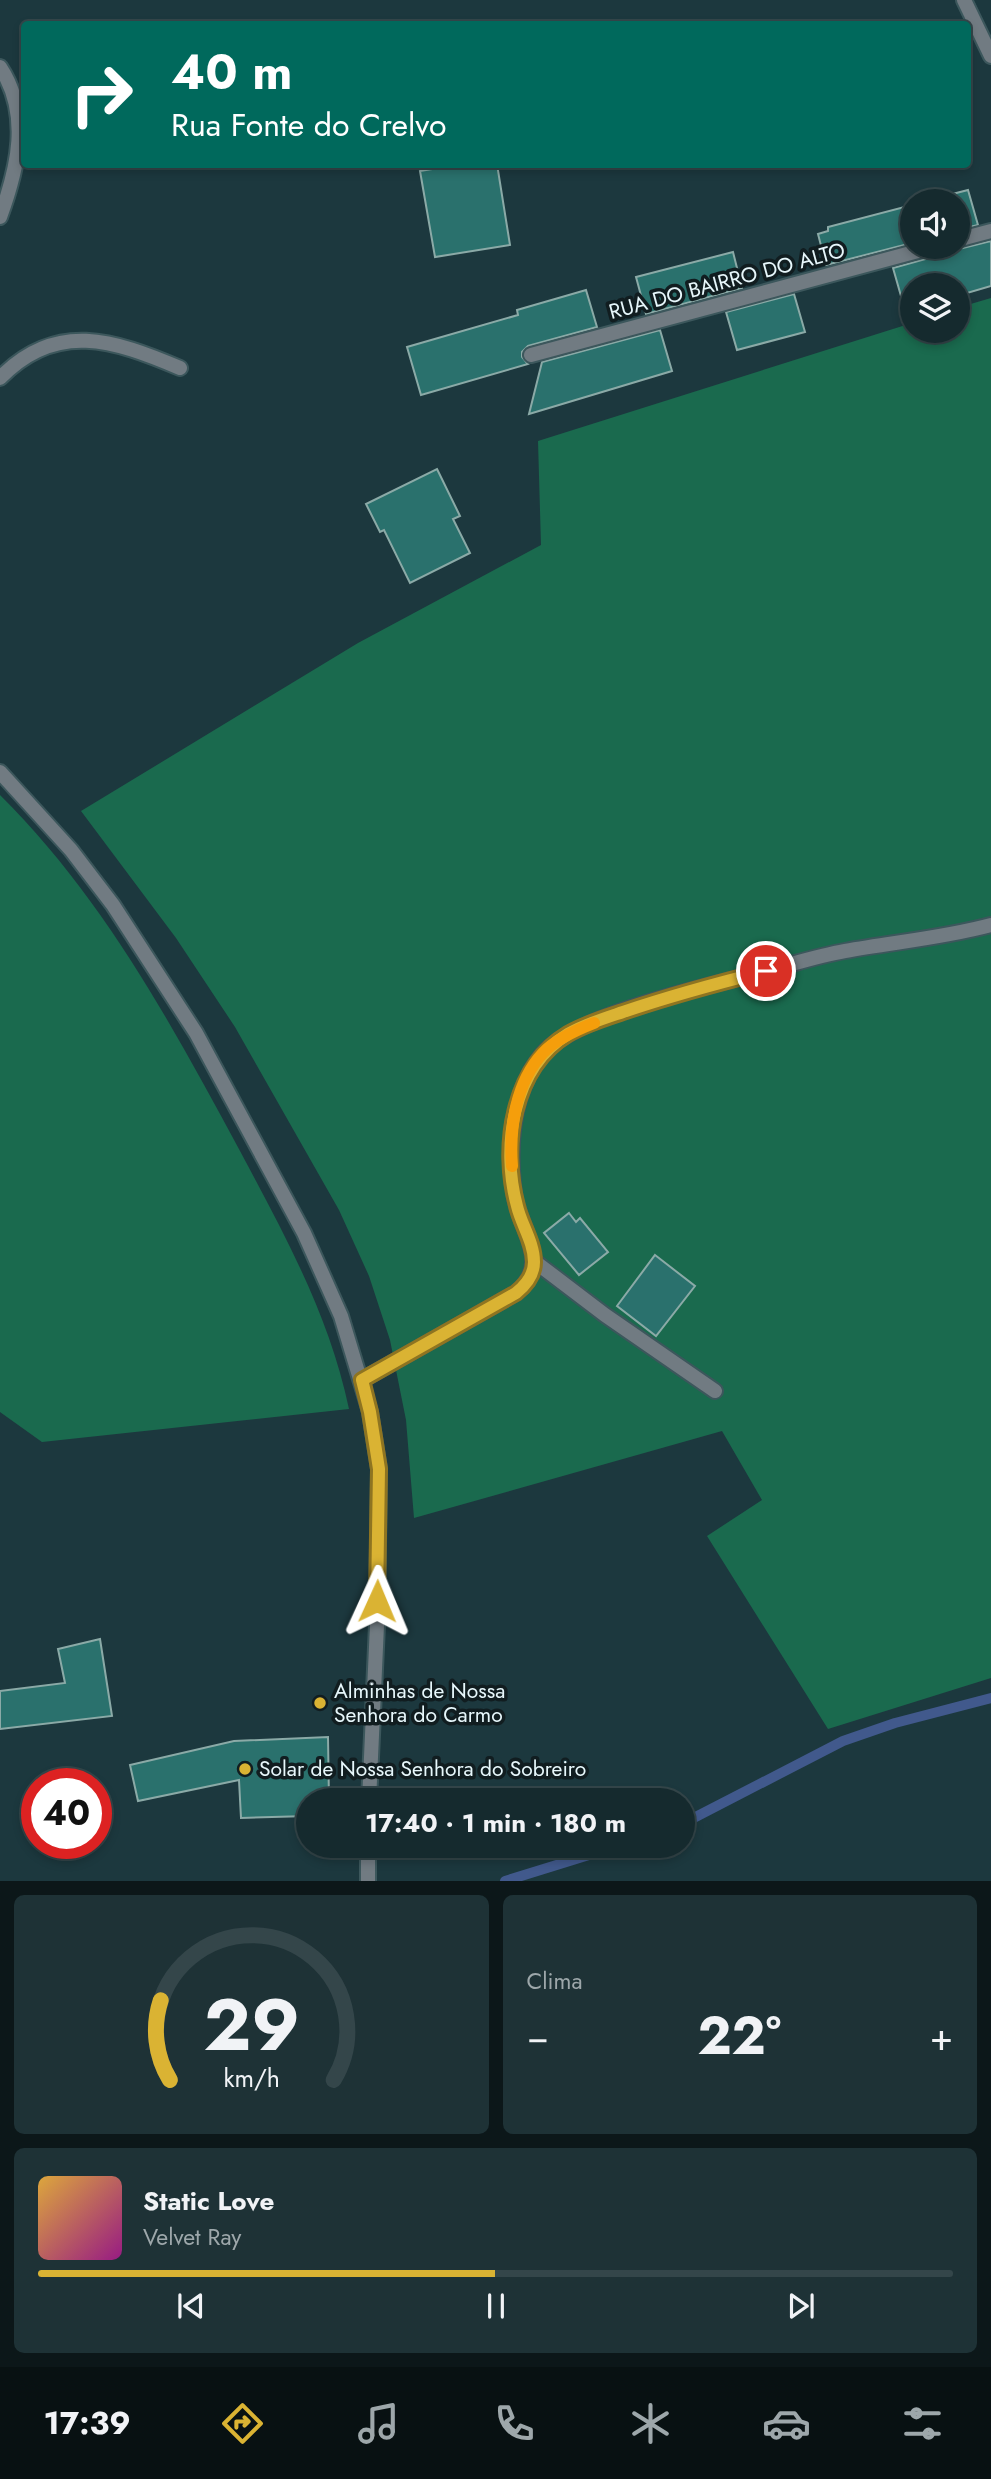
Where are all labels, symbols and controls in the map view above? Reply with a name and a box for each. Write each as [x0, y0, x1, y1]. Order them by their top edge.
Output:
text: 40 m [171, 37, 293, 107]
icon: right [56, 49, 147, 140]
text: Rua Fonte do Crelvo [171, 102, 446, 148]
map controls [900, 189, 970, 343]
button: sound [900, 189, 970, 259]
street label: RUA DO BAIRRO DO ALTO [606, 235, 848, 327]
button: layers [900, 273, 970, 343]
pin [736, 941, 796, 1001]
icon: arrive [747, 952, 785, 990]
position arrow [340, 1564, 414, 1638]
place label: Alminhas de Nossa Senhora do Carmo [334, 1676, 505, 1730]
marker: Alminhas de Nossa Senhora do Carmo [312, 1695, 328, 1711]
place label: Solar de Nossa Senhora do Sobreiro [259, 1754, 586, 1784]
marker: Solar de Nossa Senhora do Sobreiro [237, 1761, 253, 1777]
speed limit sign: 40 [21, 1768, 112, 1859]
text: 17:40 · 1 min · 180 m [365, 1804, 626, 1842]
text: Clima [527, 1964, 583, 1998]
text: 29 [203, 1973, 299, 2078]
text: 22° [697, 1998, 781, 2074]
text: − [527, 2009, 549, 2064]
text: + [930, 2009, 953, 2064]
text: km/h [223, 2060, 280, 2096]
text: Static Love [143, 2182, 275, 2220]
text: Velvet Ray [143, 2220, 241, 2254]
icon: previous [172, 2287, 210, 2325]
icon: pause [477, 2287, 515, 2325]
icon: next [782, 2287, 820, 2325]
icon: directions [218, 2399, 267, 2448]
icon: music [354, 2399, 403, 2448]
icon: phone [490, 2399, 539, 2448]
icon: climate [626, 2399, 675, 2448]
icon: car [762, 2399, 811, 2448]
icon: filters [898, 2399, 947, 2448]
text: 17:39 [44, 2400, 131, 2446]

